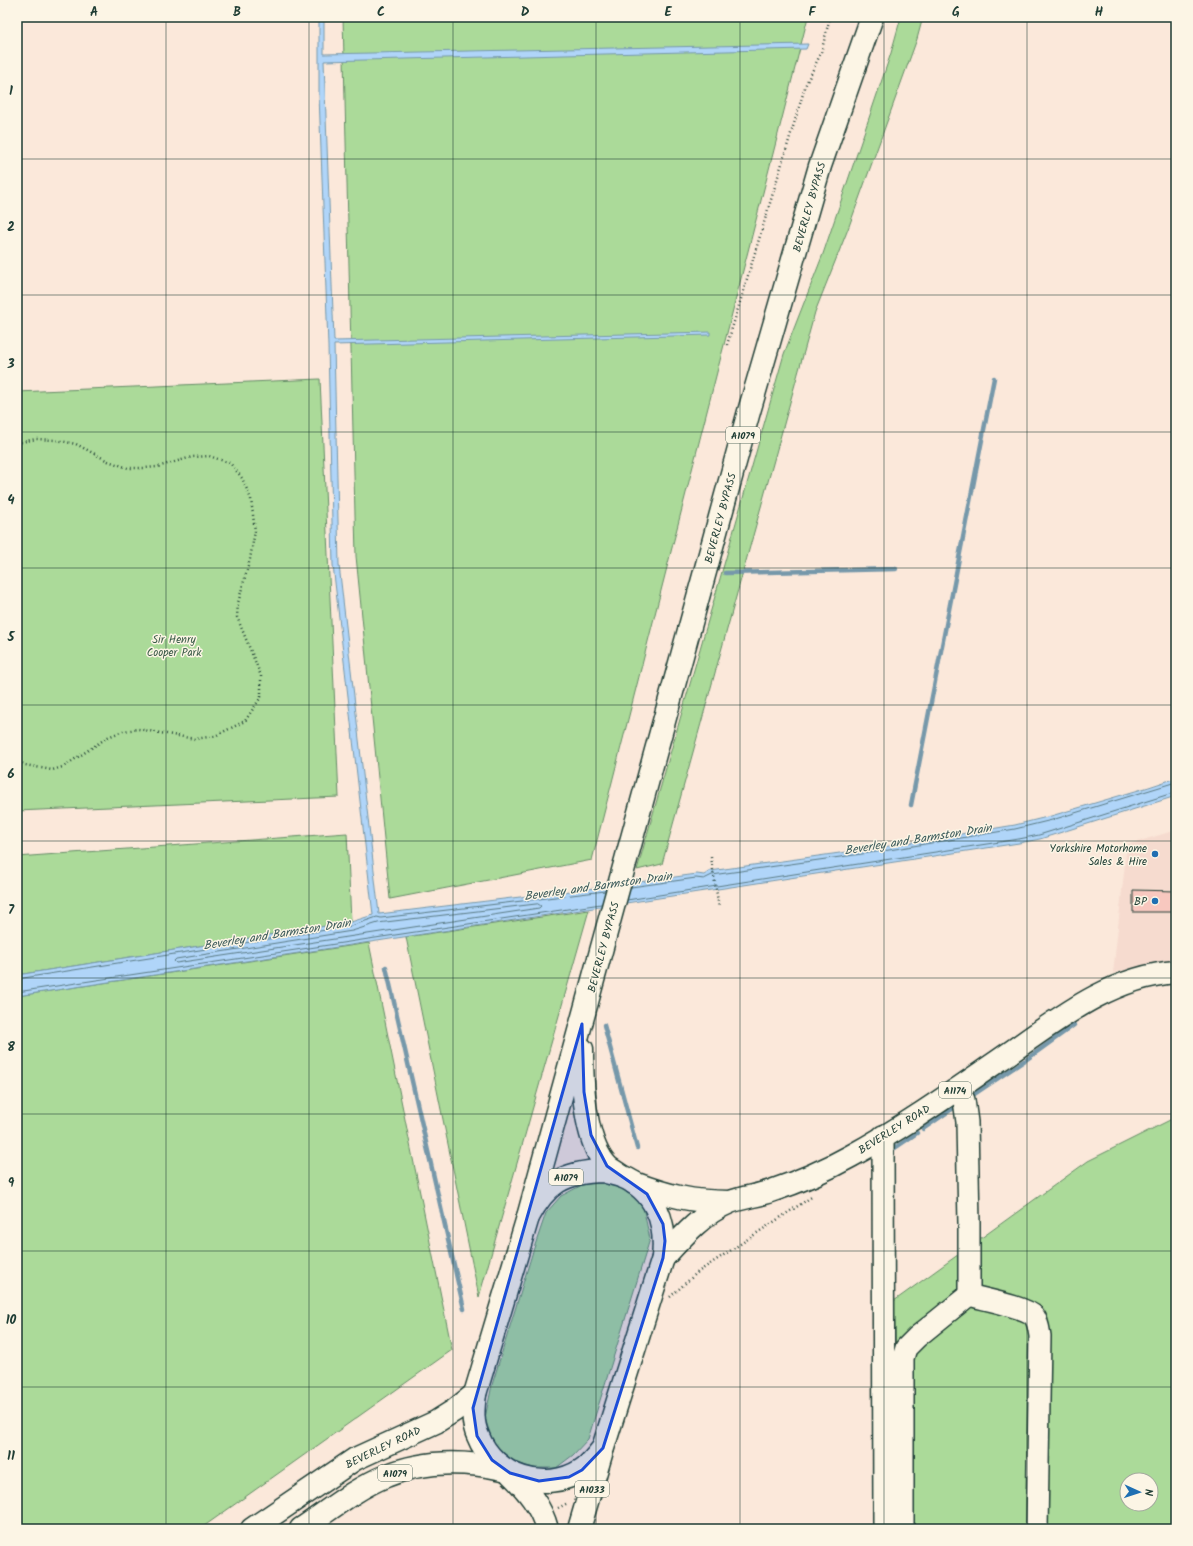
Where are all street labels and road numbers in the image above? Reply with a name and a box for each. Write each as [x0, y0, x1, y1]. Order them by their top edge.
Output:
street label: BEVERLEY BYPASS [788, 160, 831, 254]
road number: A1079 [726, 427, 760, 443]
street label: BEVERLEY BYPASS [700, 471, 742, 566]
street label: BEVERLEY BYPASS [583, 900, 625, 995]
road number: A1174 [939, 1082, 971, 1098]
street label: BEVERLEY ROAD [855, 1100, 934, 1159]
road number: A1079 [549, 1169, 583, 1185]
street label: BEVERLEY ROAD [343, 1422, 424, 1474]
road number: A1079 [378, 1465, 412, 1481]
road number: A1033 [575, 1481, 609, 1497]

